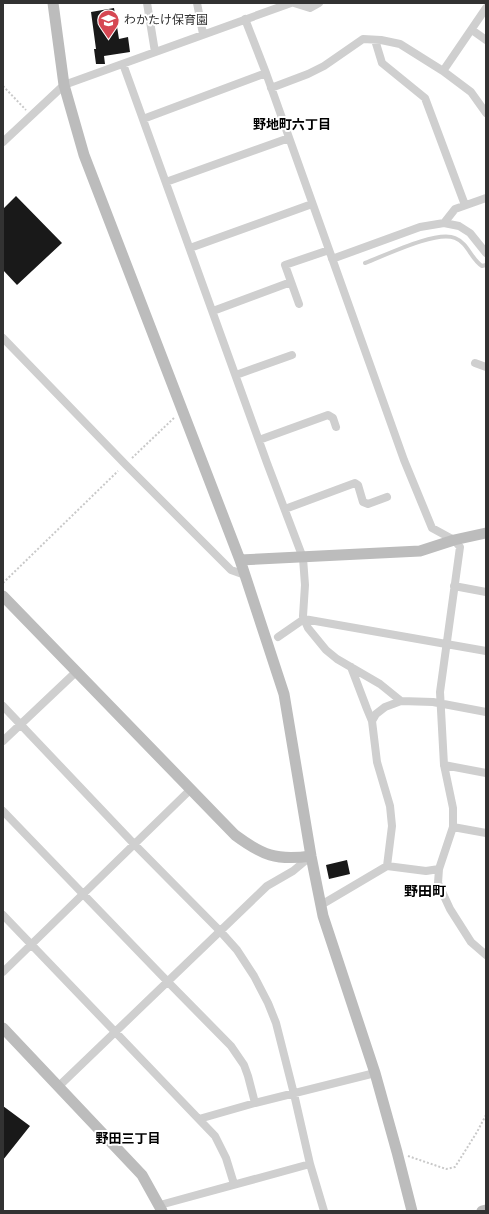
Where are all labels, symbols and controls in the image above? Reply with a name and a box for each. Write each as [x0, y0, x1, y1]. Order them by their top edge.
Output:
school or university icon: わかたけ保育園 [95, 7, 121, 40]
place label: わかたけ保育園 [124, 11, 208, 28]
district label: 野地町六丁目 [253, 115, 331, 133]
district label: 野田町 [404, 881, 446, 900]
district label: 野田三丁目 [95, 1129, 161, 1147]

